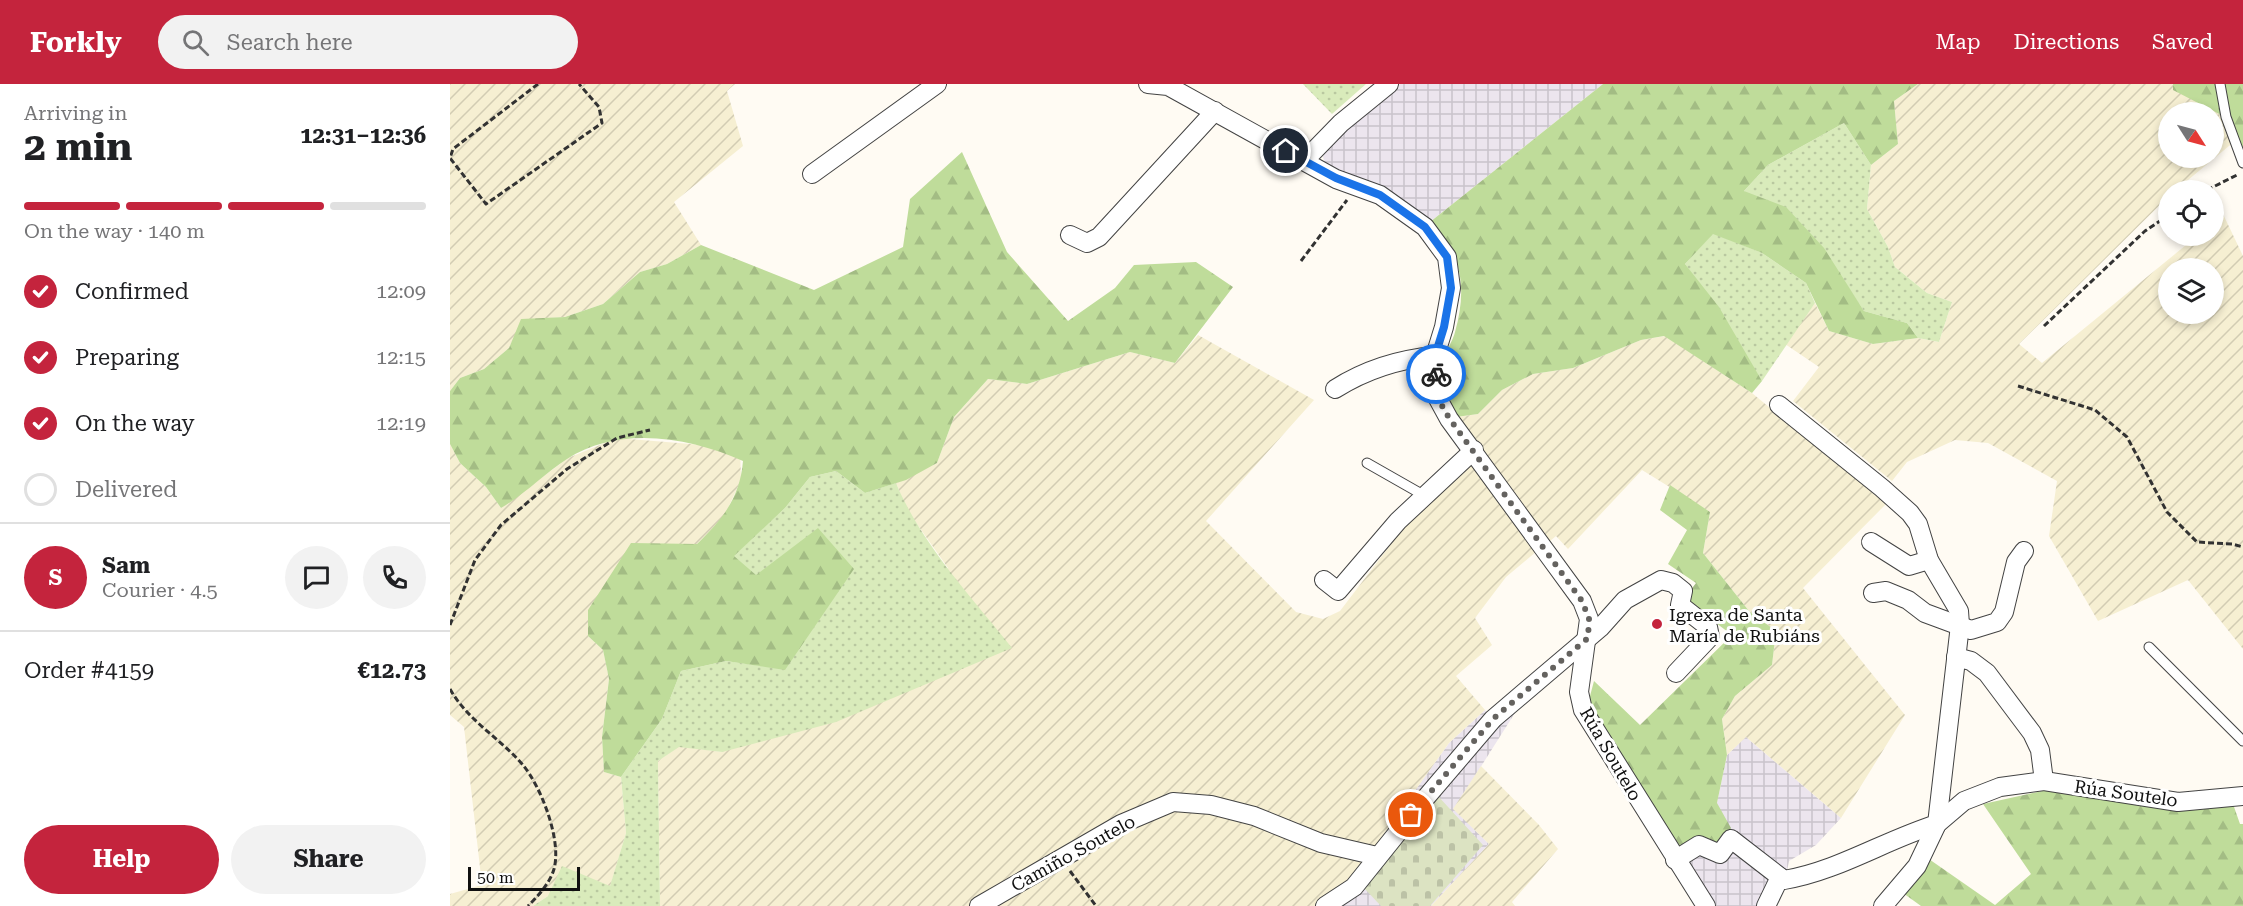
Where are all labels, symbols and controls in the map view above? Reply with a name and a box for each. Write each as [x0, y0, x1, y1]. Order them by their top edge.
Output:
search box [158, 15, 578, 69]
text: Forkly [30, 26, 122, 59]
icon: search [179, 26, 212, 59]
text: Search here [227, 30, 353, 55]
text: Map [1936, 30, 1980, 54]
text: Directions [2013, 30, 2119, 54]
text: Saved [2152, 30, 2213, 54]
text: Arriving in [24, 101, 127, 125]
north arrow [2158, 102, 2224, 168]
map controls [2158, 102, 2224, 324]
text: 12:31–12:36 [300, 123, 426, 148]
text: 2 min [24, 124, 132, 170]
pin [1260, 125, 1311, 176]
icon: home [1269, 134, 1302, 167]
button: locate [2158, 180, 2224, 246]
text: On the way · 140 m [24, 219, 205, 243]
button: layers [2158, 258, 2224, 324]
icon: check [24, 275, 57, 308]
text: Confirmed [75, 279, 189, 304]
text: 12:09 [376, 279, 426, 303]
icon: check [24, 341, 57, 374]
courier [1406, 344, 1466, 404]
text: Preparing [75, 345, 179, 370]
text: 12:15 [376, 345, 426, 369]
icon: bike [1420, 358, 1453, 391]
icon: check [24, 407, 57, 440]
text: On the way [75, 411, 195, 436]
text: 12:19 [376, 411, 426, 435]
text: Delivered [75, 477, 177, 502]
button: chat [285, 546, 348, 609]
button: phone [363, 546, 426, 609]
text: Sam [102, 553, 150, 578]
text: S [49, 565, 62, 590]
text: Courier · 4.5 [102, 578, 218, 602]
place label: Igrexa de Santa María de Rubiáns [1669, 604, 1820, 646]
marker: Igrexa de Santa María de Rubiáns [1650, 617, 1664, 631]
text: Order #4159 [24, 658, 154, 683]
text: €12.73 [357, 658, 426, 683]
street label: Rúa Soutelo [1576, 704, 1646, 804]
street label: Rúa Soutelo [2073, 775, 2179, 811]
pin [1385, 789, 1436, 840]
icon: bag [1394, 798, 1427, 831]
street label: Camiño Soutelo [1007, 810, 1139, 896]
button: Help [24, 825, 219, 894]
button: Share [231, 825, 426, 894]
scale bar [468, 864, 580, 892]
text: 50 m [477, 868, 514, 887]

